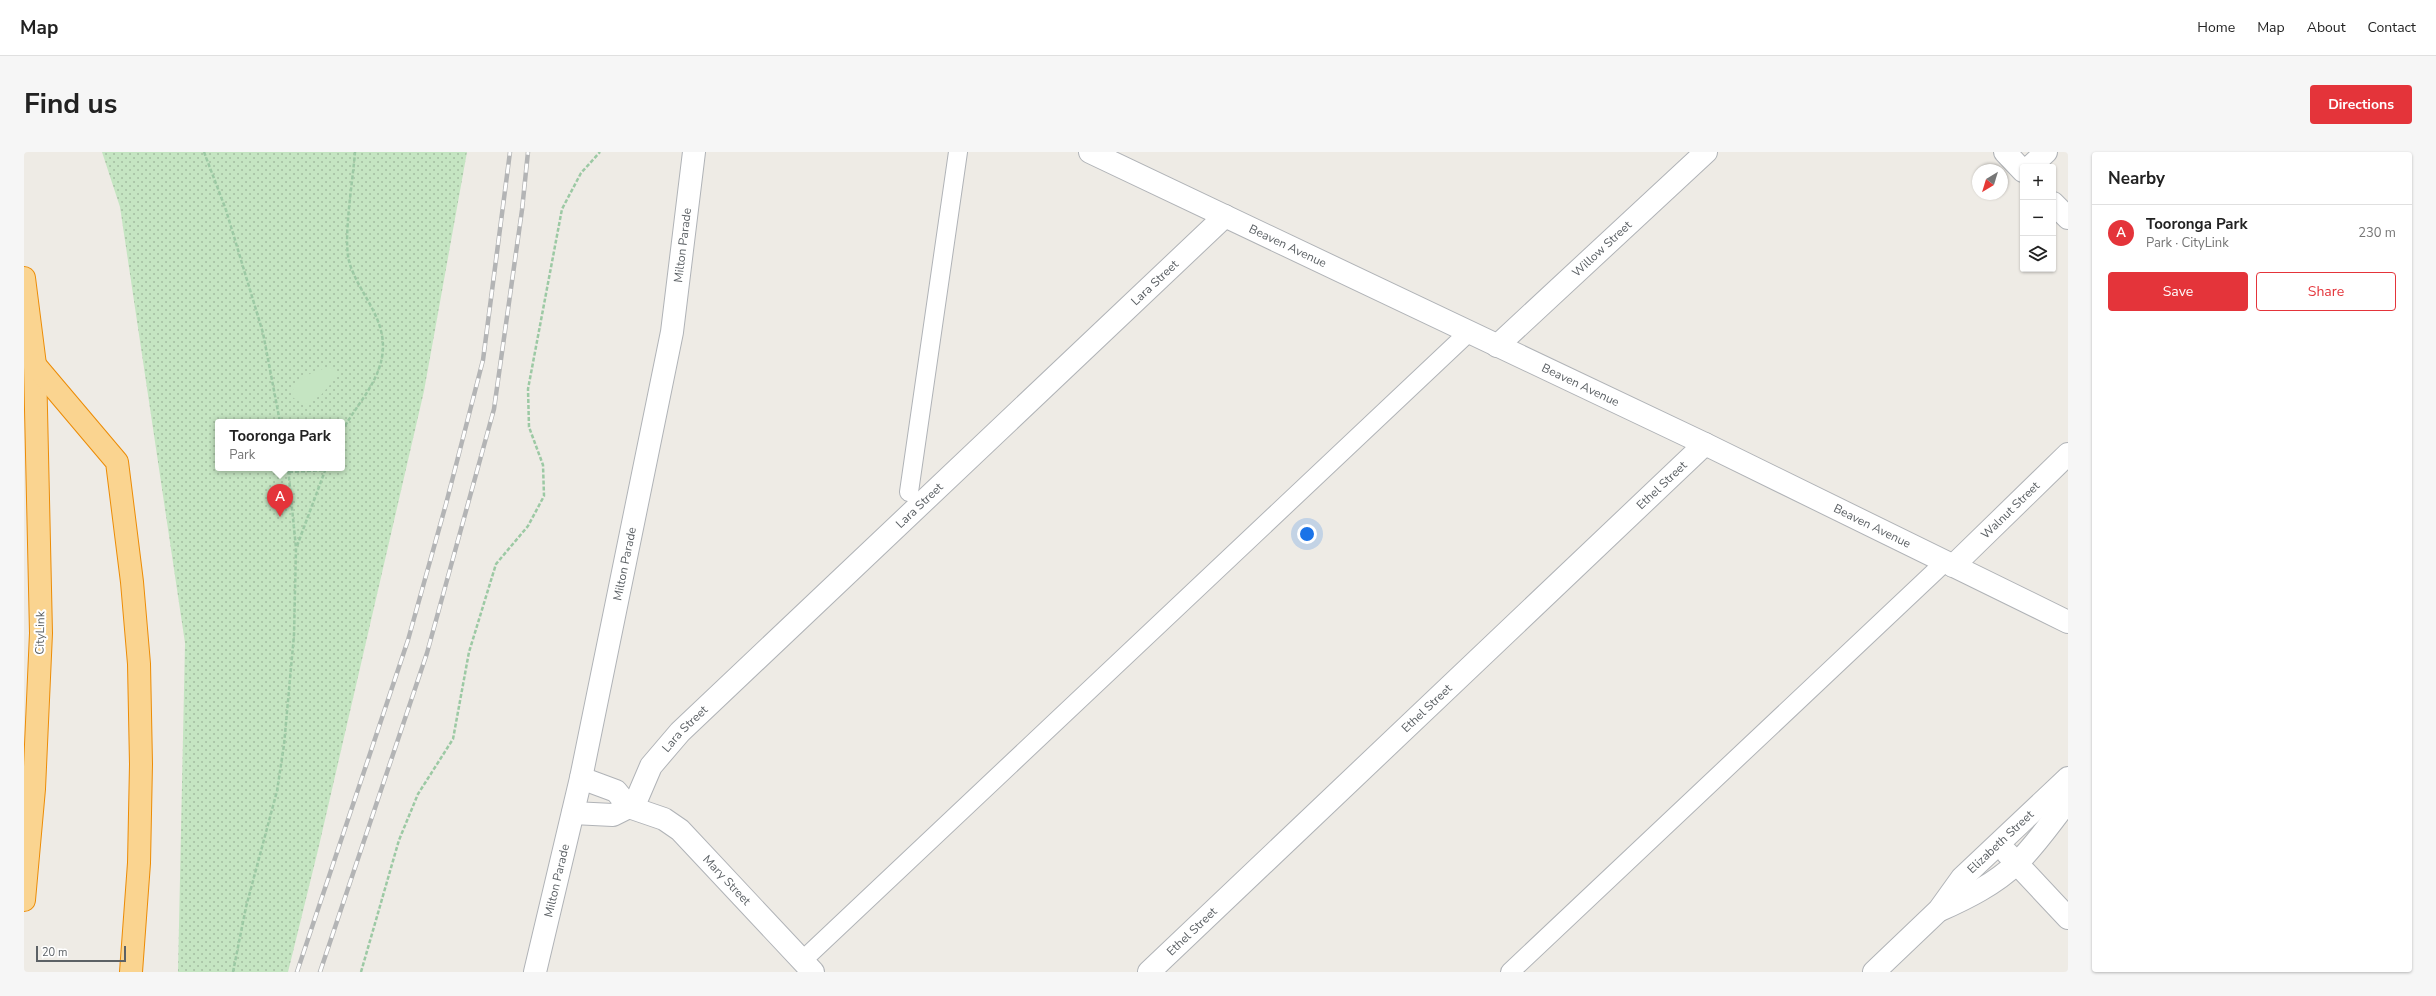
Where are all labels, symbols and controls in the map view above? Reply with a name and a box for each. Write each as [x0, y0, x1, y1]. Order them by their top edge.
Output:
text: Map [20, 15, 58, 41]
text: Home [2197, 18, 2235, 37]
text: Map [2257, 18, 2285, 37]
text: About [2307, 18, 2346, 37]
text: Contact [2368, 18, 2416, 37]
text: Find us [24, 85, 118, 123]
button: Directions [2310, 85, 2412, 124]
north arrow [1972, 164, 2008, 200]
map controls [2020, 164, 2056, 272]
button: + [2020, 164, 2056, 200]
text: Nearby [2108, 167, 2165, 190]
button: − [2020, 200, 2056, 236]
street label: Milton Parade [670, 207, 695, 283]
text: Tooronga Park [2146, 214, 2247, 234]
street label: Willow Street [1569, 217, 1636, 280]
street label: Beaven Avenue [1246, 221, 1329, 271]
text: A [2116, 224, 2126, 242]
text: 230 m [2358, 224, 2396, 242]
text: Park · CityLink [2146, 234, 2229, 252]
button: layers [2020, 236, 2056, 272]
street label: Lara Street [1128, 256, 1182, 309]
button: Save [2108, 272, 2248, 311]
button: Share [2256, 272, 2396, 311]
street label: Beaven Avenue [1539, 360, 1622, 410]
popup [215, 419, 345, 471]
text: Tooronga Park [229, 426, 331, 446]
text: Park [229, 446, 255, 464]
street label: Ethel Street [1633, 457, 1691, 513]
street label: Walnut Street [1977, 477, 2044, 542]
street label: Lara Street [892, 479, 947, 532]
pin: A [267, 484, 293, 517]
street label: Beaven Avenue [1831, 500, 1913, 552]
your location [1297, 524, 1317, 544]
street label: Milton Parade [609, 525, 640, 602]
street label: CityLink [32, 610, 48, 655]
street label: Ethel Street [1398, 680, 1456, 736]
street label: Lara Street [658, 701, 712, 756]
street label: Elizabeth Street [1964, 806, 2038, 877]
street label: Milton Parade [540, 842, 573, 919]
street label: Mary Street [699, 852, 755, 909]
street label: Ethel Street [1163, 903, 1221, 959]
scale bar [36, 944, 126, 963]
text: 20 m [42, 945, 67, 960]

